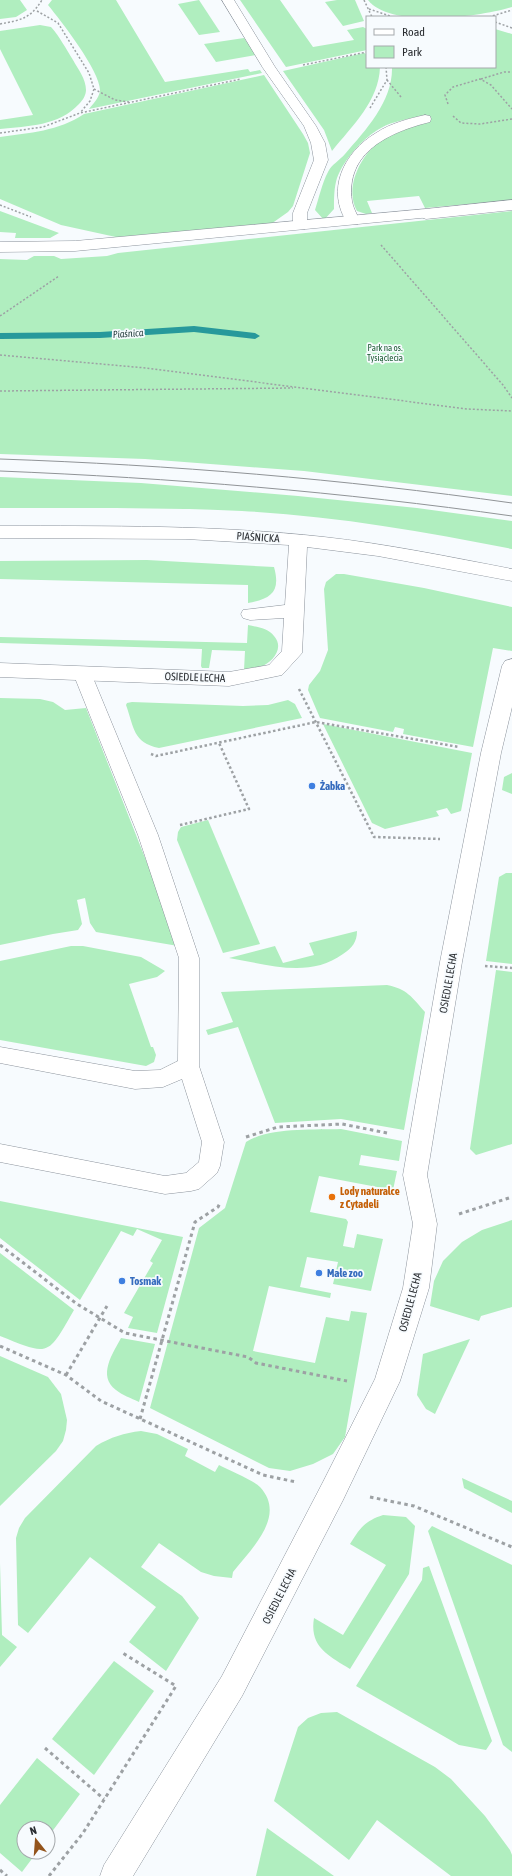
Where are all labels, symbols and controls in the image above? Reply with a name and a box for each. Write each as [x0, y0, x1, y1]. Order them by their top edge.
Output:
legend [366, 16, 496, 68]
text: Road [402, 25, 425, 39]
text: Park [402, 45, 423, 59]
water label: Piaśnica [112, 327, 144, 340]
park label: Park na os. Tysiąclecia [367, 343, 403, 363]
street label: PIAŚNICKA [236, 530, 281, 545]
street label: OSIEDLE LECHA [164, 670, 226, 684]
place label: Żabka [320, 780, 345, 792]
marker: Żabka [307, 781, 317, 791]
street label: OSIEDLE LECHA [437, 951, 459, 1014]
place label: Lody naturalce z Cytadeli [340, 1185, 400, 1210]
marker: Lody naturalce z Cytadeli [327, 1192, 337, 1202]
place label: Małe zoo [327, 1267, 363, 1279]
marker: Małe zoo [314, 1268, 324, 1278]
street label: OSIEDLE LECHA [396, 1270, 424, 1333]
place label: Tosmak [130, 1275, 161, 1287]
marker: Tosmak [117, 1276, 127, 1286]
street label: OSIEDLE LECHA [260, 1566, 298, 1626]
north arrow [16, 1820, 56, 1860]
text: N [28, 1824, 38, 1837]

